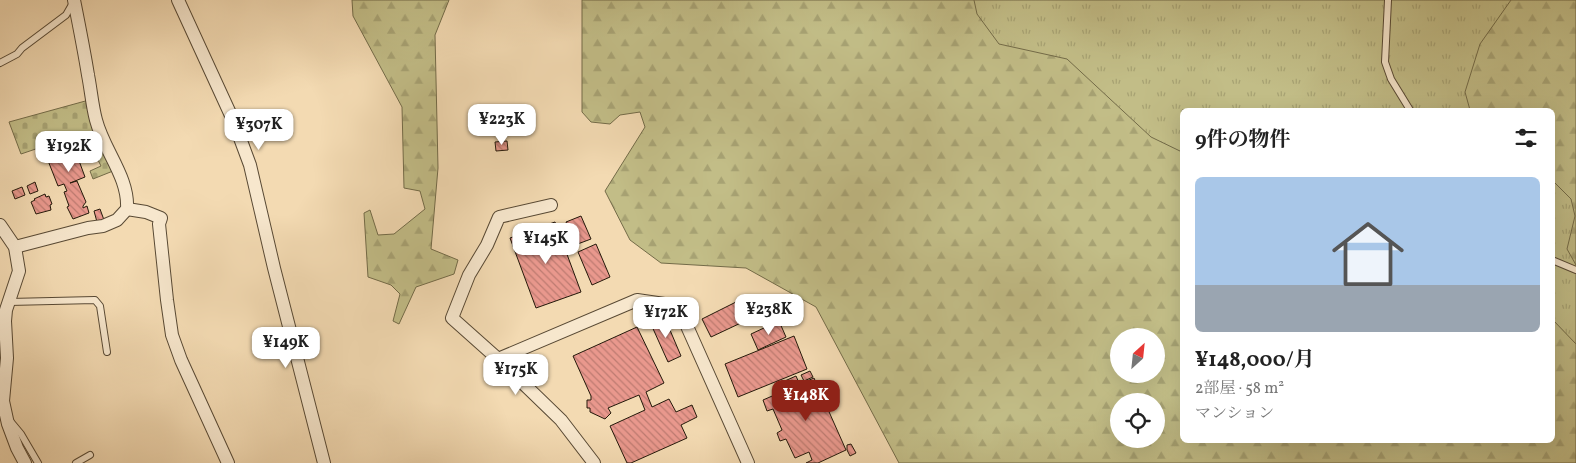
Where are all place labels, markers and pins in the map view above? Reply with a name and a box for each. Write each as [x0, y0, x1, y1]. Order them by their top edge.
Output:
pin: ¥223K [467, 104, 537, 146]
pin: ¥307K [224, 108, 294, 151]
pin: ¥192K [34, 130, 104, 173]
pin: ¥145K [511, 222, 581, 265]
pin: ¥238K [734, 294, 804, 336]
pin: ¥172K [631, 296, 701, 339]
pin: ¥149K [251, 326, 321, 369]
pin: ¥175K [481, 354, 551, 396]
pin: ¥148K [771, 380, 841, 422]

